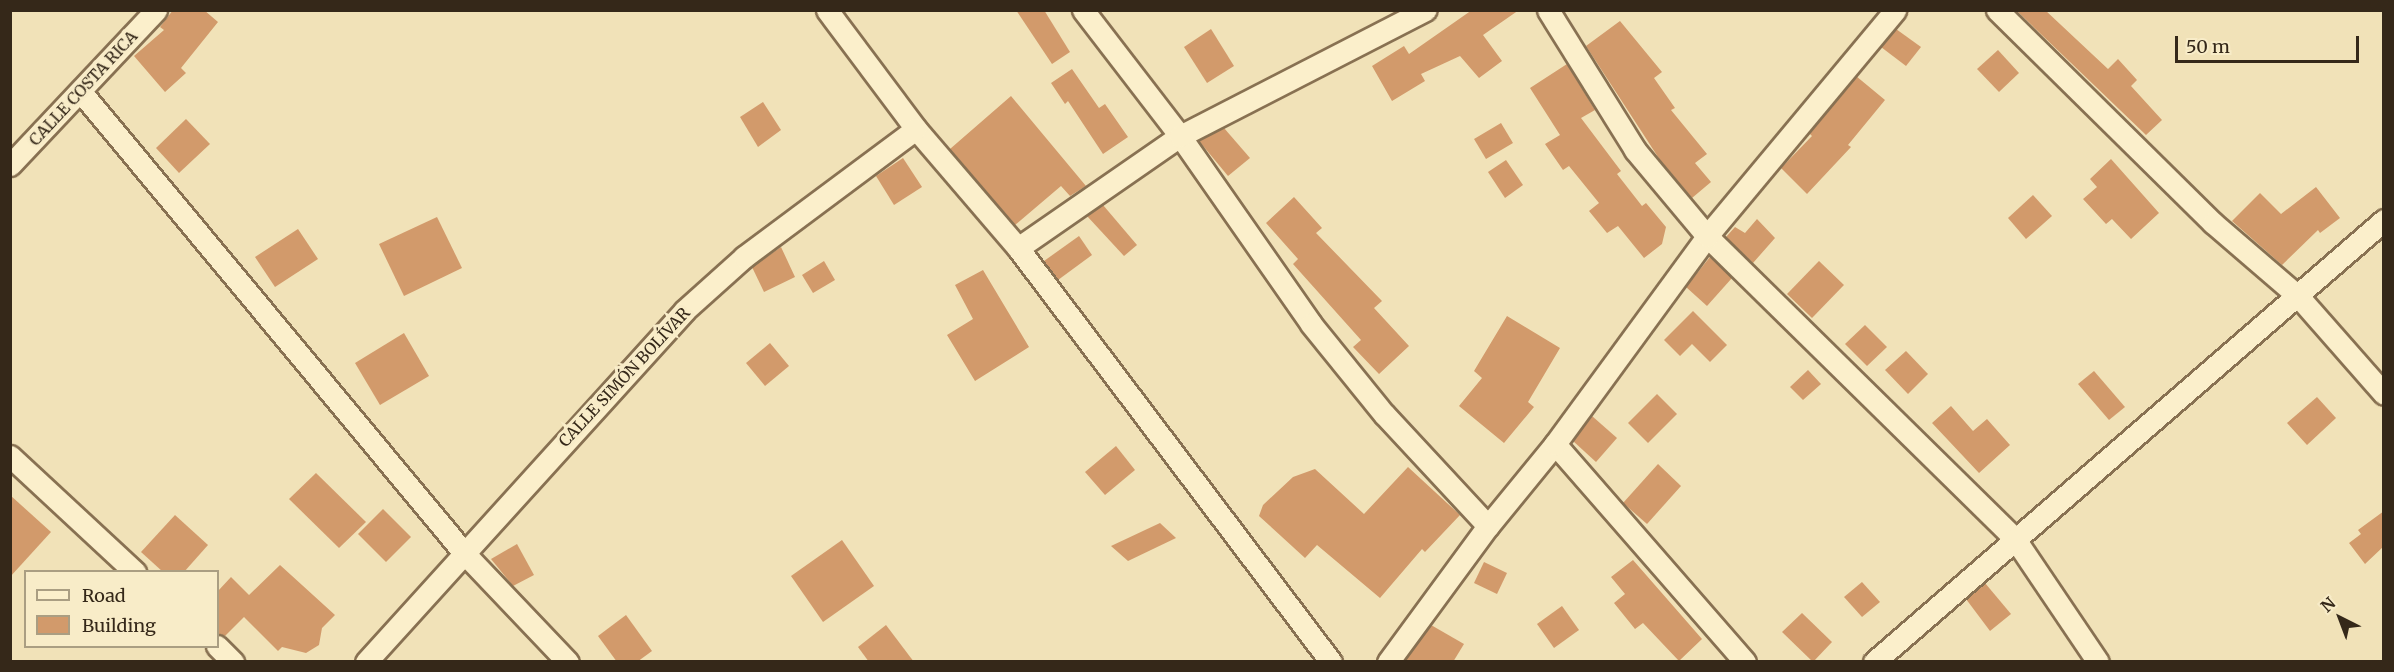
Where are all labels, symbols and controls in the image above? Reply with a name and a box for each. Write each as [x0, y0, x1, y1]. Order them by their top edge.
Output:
scale bar [2178, 24, 2362, 62]
street label: CALLE COSTA RICA [25, 27, 141, 149]
text: 50 m [2186, 35, 2230, 58]
street label: CALLE SIMÓN BOLÍVAR [554, 303, 694, 451]
legend [24, 570, 219, 648]
text: Road [82, 584, 126, 607]
north arrow [2310, 588, 2370, 648]
text: N [2317, 593, 2339, 616]
text: Building [82, 614, 156, 637]

